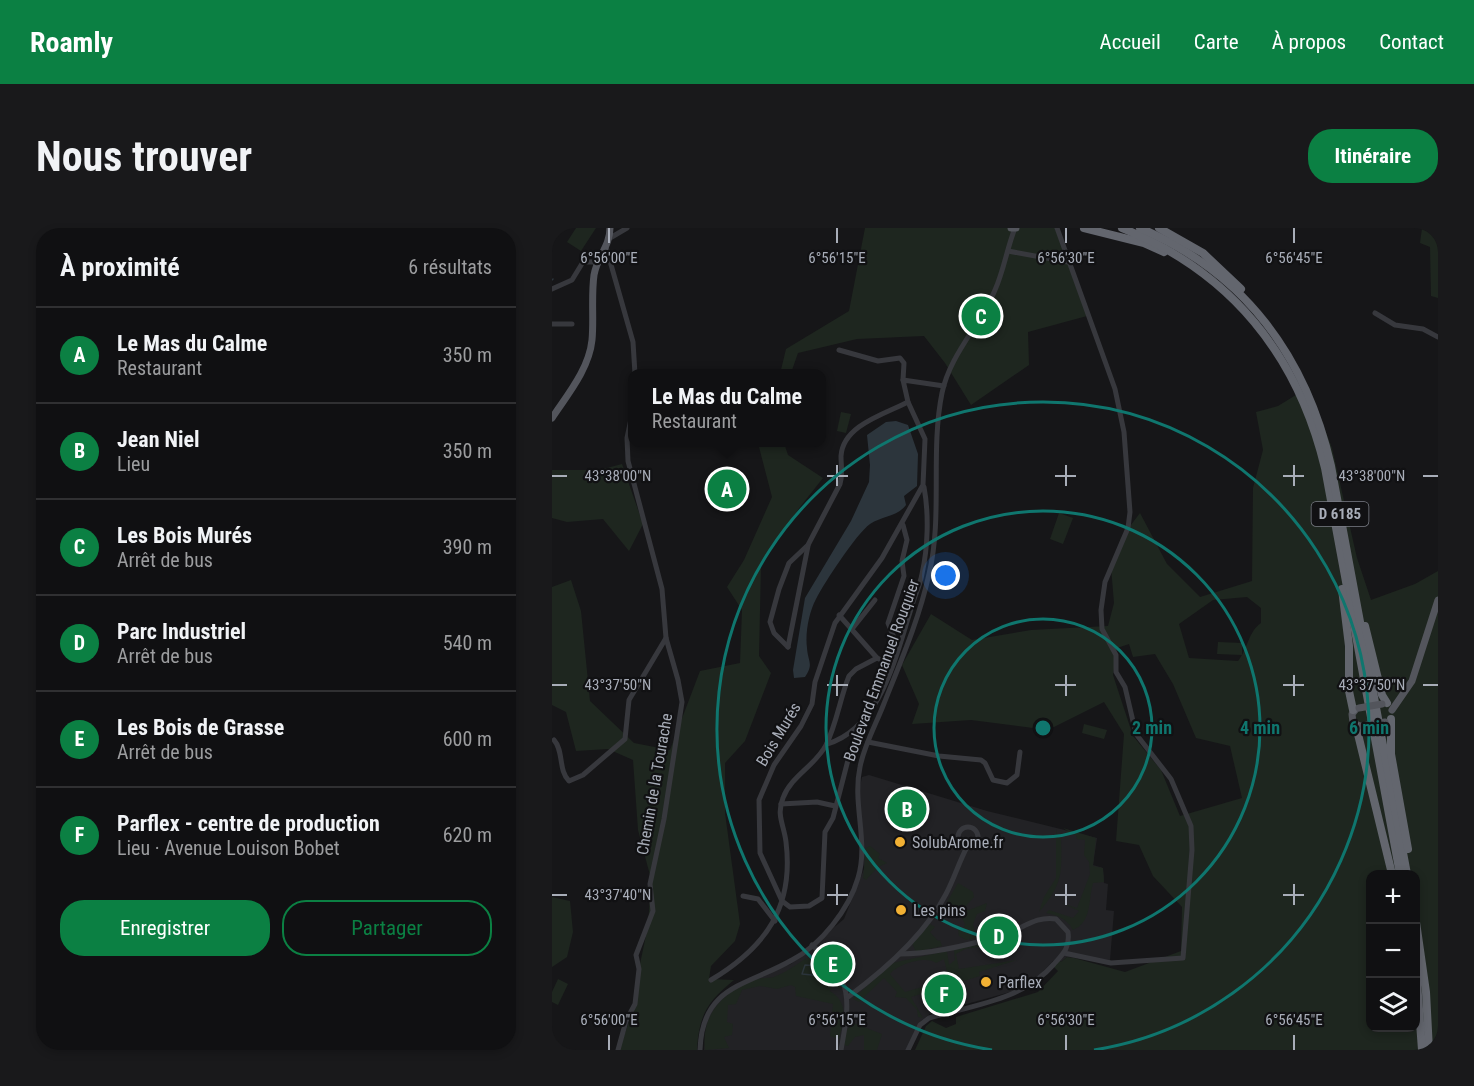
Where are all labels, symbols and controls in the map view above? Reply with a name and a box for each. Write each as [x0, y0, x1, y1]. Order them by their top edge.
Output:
text: Roamly [30, 26, 113, 59]
text: Accueil [1100, 30, 1161, 54]
text: Carte [1194, 30, 1239, 54]
text: À propos [1272, 30, 1346, 54]
text: Contact [1379, 30, 1444, 54]
button: Itinéraire [1308, 129, 1438, 183]
text: Nous trouver [36, 132, 252, 181]
text: 6°56'00"E [580, 249, 638, 267]
text: 6°56'15"E [808, 249, 866, 267]
text: 6°56'30"E [1037, 249, 1095, 267]
text: 6°56'45"E [1265, 249, 1323, 267]
text: À proximité [60, 252, 180, 282]
text: 6 résultats [408, 255, 492, 279]
pin: C [962, 294, 1000, 338]
text: Le Mas du Calme [117, 331, 267, 356]
text: A [74, 343, 85, 367]
text: 350 m [443, 343, 492, 367]
text: Restaurant [117, 356, 202, 380]
popup [628, 369, 826, 447]
text: Le Mas du Calme [652, 384, 802, 409]
text: Restaurant [652, 409, 737, 433]
text: Jean Niel [117, 427, 200, 452]
text: B [74, 439, 85, 463]
text: 350 m [443, 439, 492, 463]
text: Lieu [117, 452, 150, 476]
pin: A [708, 466, 747, 512]
text: 43°38'00"N [585, 467, 651, 485]
text: 43°38'00"N [1339, 467, 1405, 485]
road number: D 6185 [1312, 502, 1368, 526]
text: Les Bois Murés [117, 523, 252, 548]
text: C [74, 535, 85, 559]
text: 390 m [443, 535, 492, 559]
text: Arrêt de bus [117, 548, 213, 572]
your location [931, 561, 960, 590]
street label: Boulevard Emmanuel Rouquier [840, 576, 923, 764]
text: Parc Industriel [117, 619, 246, 644]
text: D [74, 631, 85, 655]
text: 540 m [443, 631, 492, 655]
text: Arrêt de bus [117, 644, 213, 668]
text: 43°37'50"N [585, 676, 651, 694]
text: 43°37'50"N [1339, 676, 1405, 694]
street label: Bois Murés [752, 699, 805, 769]
street label: Chemin de la Tourache [633, 712, 676, 856]
text: Les Bois de Grasse [117, 715, 284, 740]
text: 2 min [1132, 717, 1172, 738]
text: 4 min [1240, 717, 1280, 738]
text: 6 min [1349, 717, 1389, 738]
centre of rings [1033, 718, 1053, 738]
text: E [75, 727, 84, 751]
text: 600 m [443, 727, 492, 751]
text: Arrêt de bus [117, 740, 213, 764]
pin: B [888, 786, 926, 832]
text: Parflex - centre de production [117, 811, 380, 836]
text: F [75, 823, 84, 847]
text: 620 m [443, 823, 492, 847]
place label: SolubArome.fr [912, 833, 1003, 852]
marker: SolubArome.fr [893, 835, 907, 849]
text: Lieu · Avenue Louison Bobet [117, 836, 340, 860]
map controls [1366, 870, 1420, 1032]
button: + [1366, 870, 1420, 924]
text: 43°37'40"N [585, 886, 651, 904]
button: Enregistrer [60, 900, 270, 956]
button: Partager [282, 900, 492, 956]
place label: Les pins [913, 901, 966, 920]
marker: Les pins [894, 903, 908, 917]
pin: D [980, 914, 1018, 958]
button: − [1366, 924, 1420, 978]
pin: E [814, 942, 852, 986]
pin: F [924, 972, 964, 1017]
place label: Parflex [998, 973, 1042, 992]
marker: Parflex [979, 975, 993, 989]
button: layers [1366, 978, 1420, 1032]
text: 6°56'00"E [580, 1011, 638, 1029]
text: 6°56'15"E [808, 1011, 866, 1029]
text: 6°56'30"E [1037, 1011, 1095, 1029]
text: 6°56'45"E [1265, 1011, 1323, 1029]

